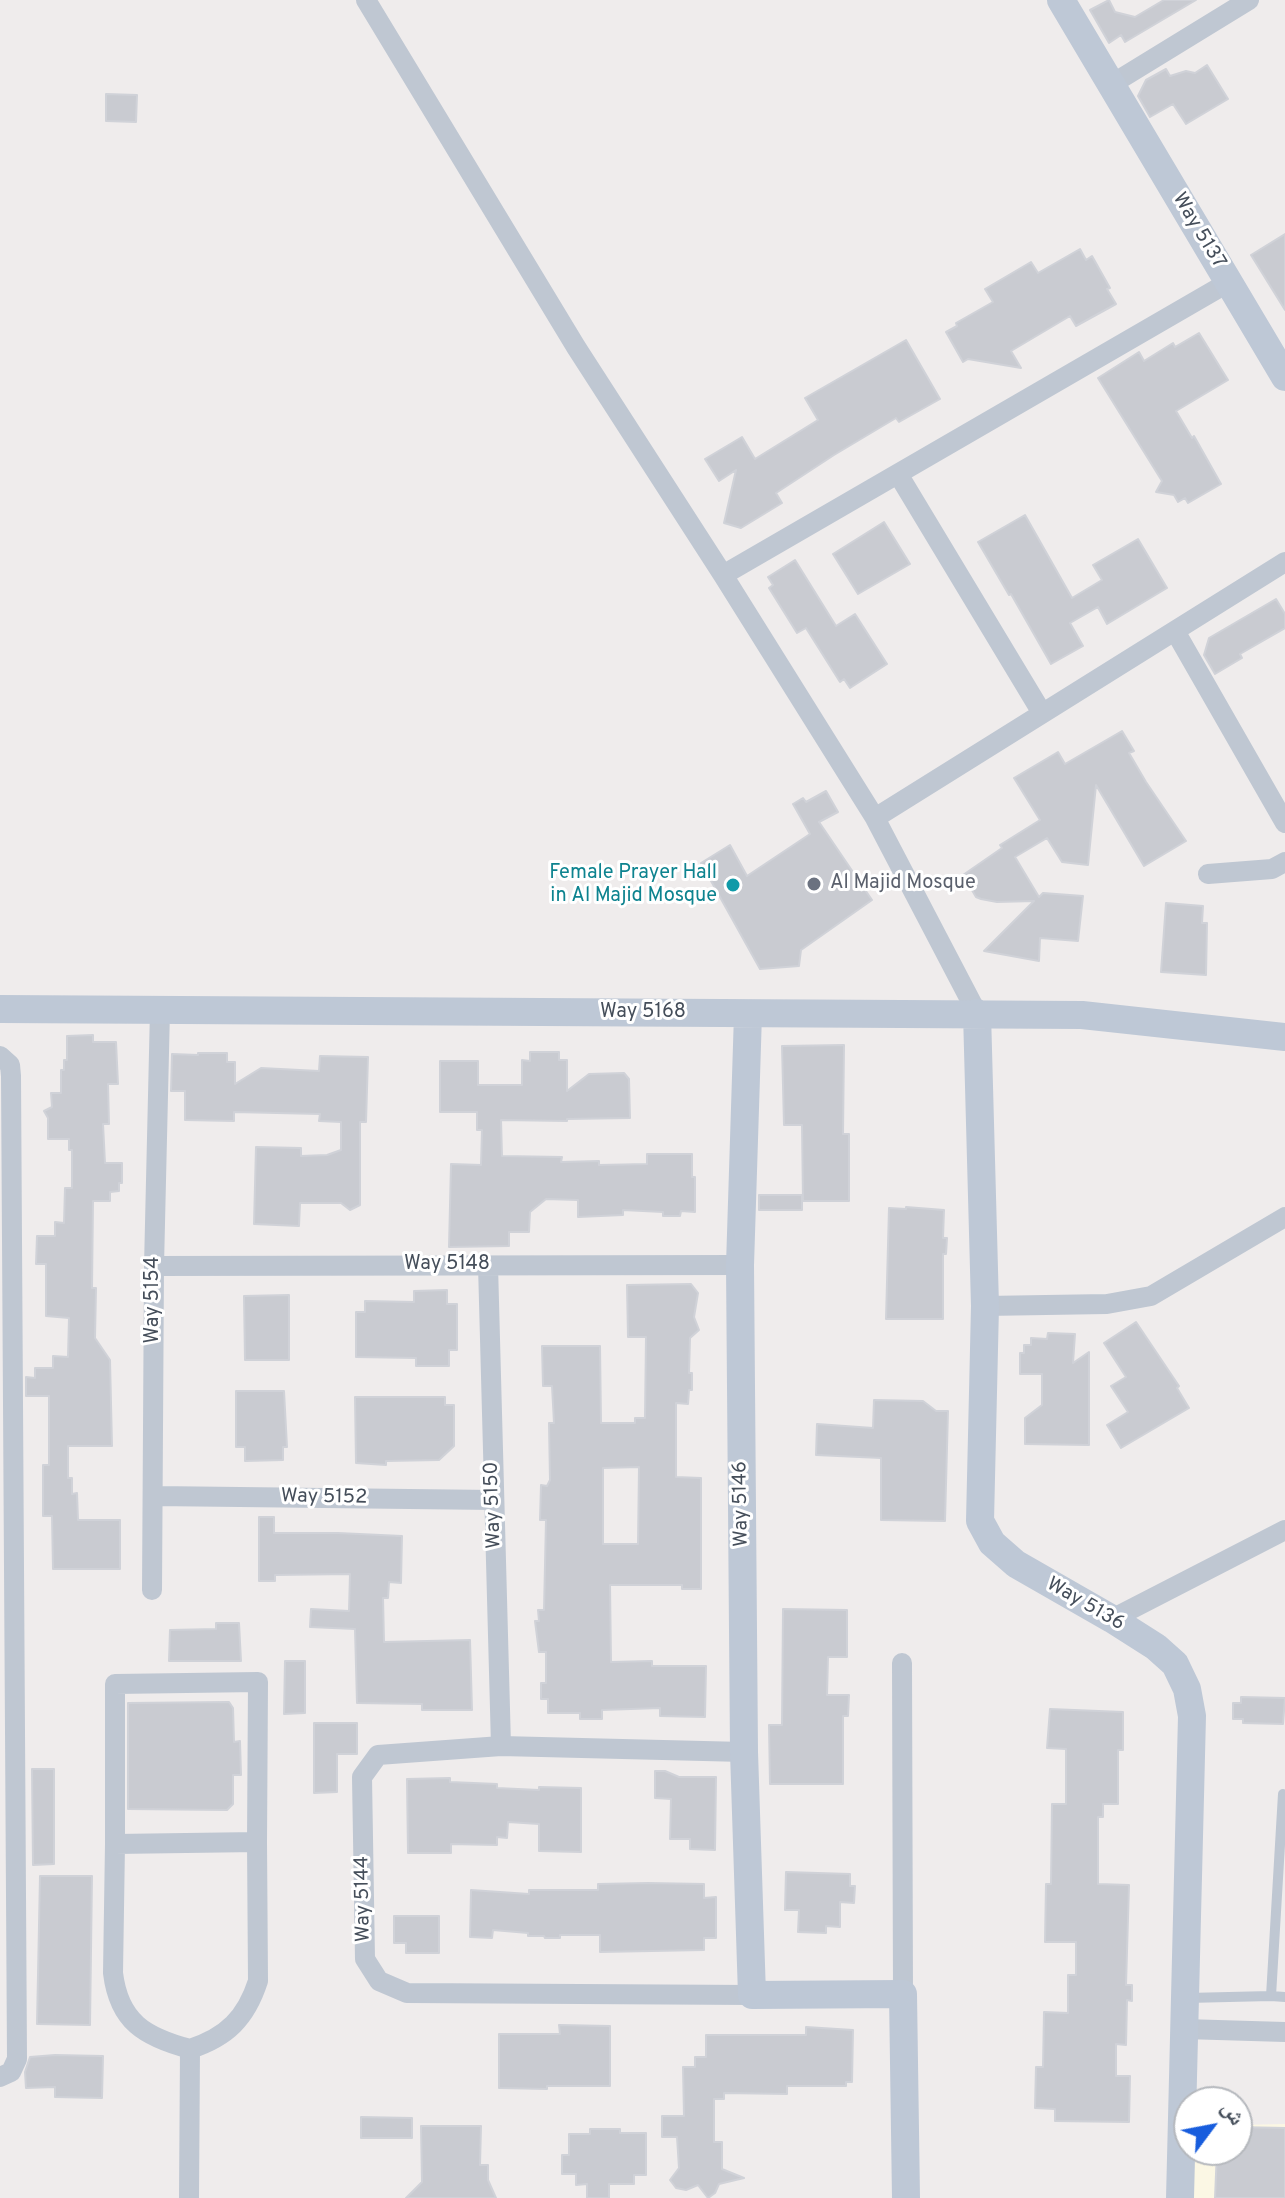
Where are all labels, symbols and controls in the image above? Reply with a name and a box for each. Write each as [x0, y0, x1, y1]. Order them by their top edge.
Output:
street label: Way 5137 [1166, 189, 1230, 273]
place label: Female Prayer Hall in Al Majid Mosque [549, 862, 717, 909]
place label: Al Majid Mosque [830, 872, 976, 896]
marker: Al Majid Mosque [805, 875, 823, 893]
marker: Female Prayer Hall in Al Majid Mosque [724, 876, 742, 894]
street label: Way 5168 [600, 1001, 686, 1025]
street label: Way 5148 [404, 1253, 490, 1277]
street label: Way 5154 [142, 1256, 166, 1344]
street label: Way 5150 [480, 1461, 508, 1549]
street label: Way 5146 [729, 1461, 755, 1547]
street label: Way 5152 [281, 1485, 367, 1511]
street label: Way 5136 [1042, 1573, 1128, 1637]
street label: Way 5144 [351, 1856, 377, 1942]
north arrow [1173, 2086, 1253, 2166]
text: ش [1214, 2097, 1250, 2131]

